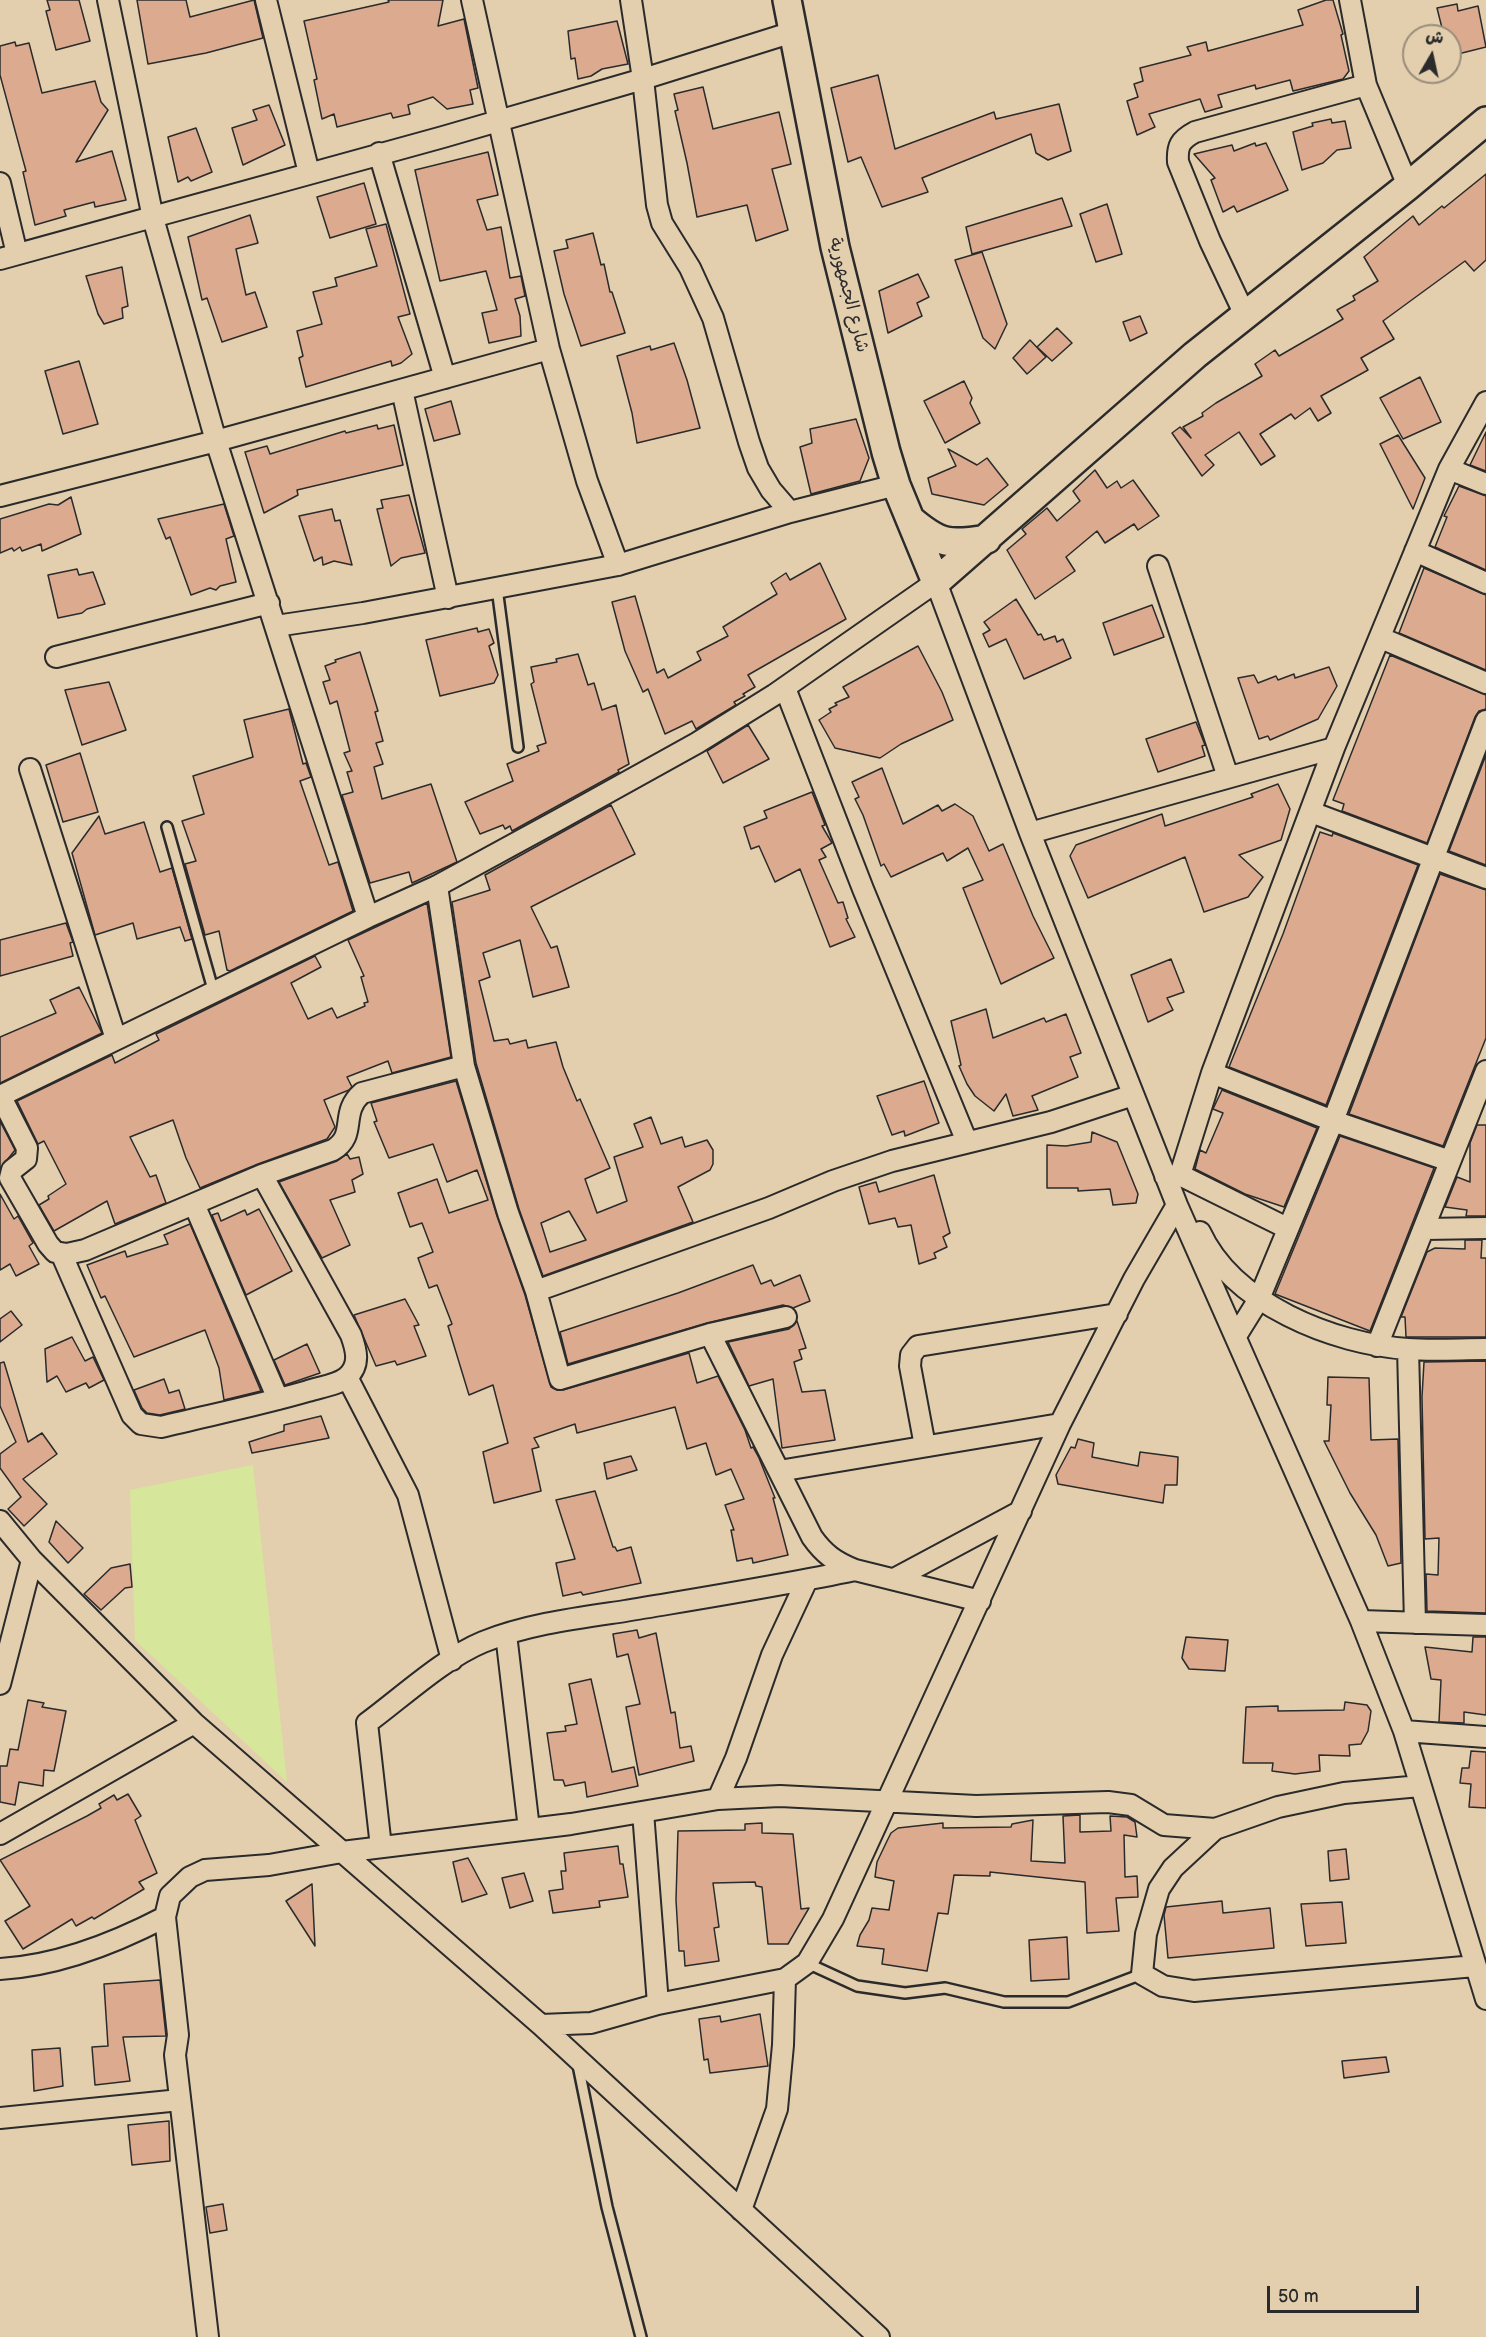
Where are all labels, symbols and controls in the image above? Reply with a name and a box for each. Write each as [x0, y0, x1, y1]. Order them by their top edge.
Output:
north arrow [1402, 24, 1462, 84]
text: ش [1424, 27, 1445, 48]
street label: شارع الجمهورية [823, 235, 873, 355]
scale bar [1270, 2274, 1422, 2312]
text: 50 m [1278, 2286, 1319, 2307]

